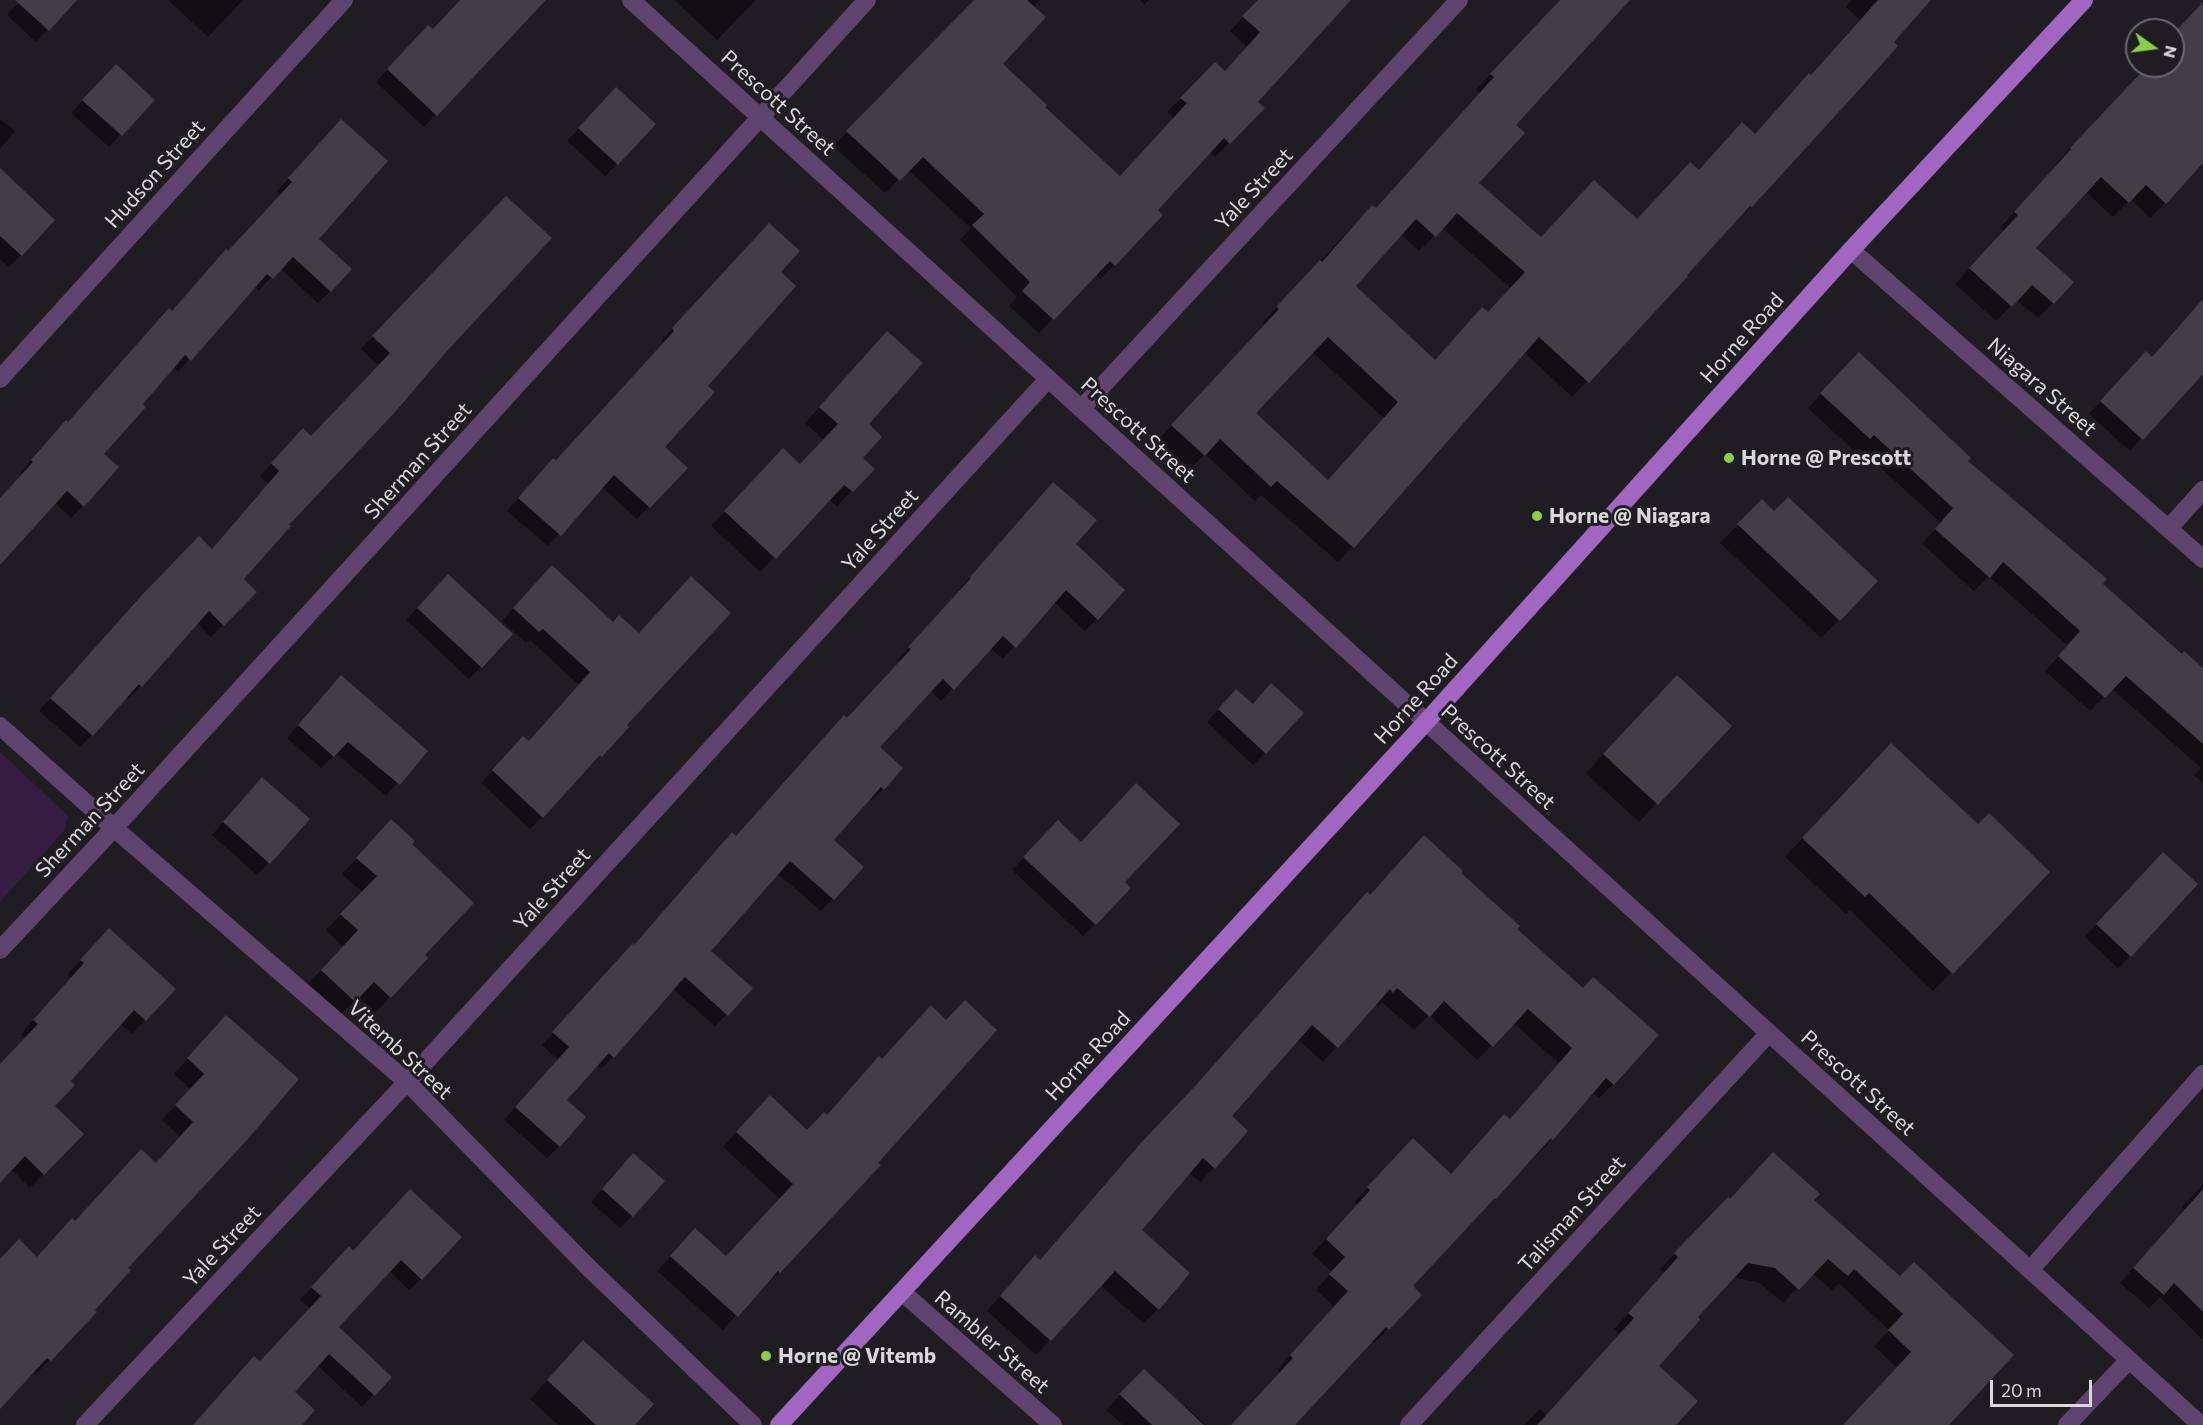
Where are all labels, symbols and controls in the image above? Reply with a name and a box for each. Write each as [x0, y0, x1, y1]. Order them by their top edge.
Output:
north arrow [2125, 18, 2185, 78]
text: N [2160, 44, 2182, 60]
street label: Prescott Street [716, 45, 840, 161]
street label: Hudson Street [100, 115, 210, 233]
street label: Yale Street [1210, 143, 1298, 235]
street label: Horne Road [1695, 288, 1789, 388]
street label: Niagara Street [1982, 333, 2102, 441]
street label: Prescott Street [1076, 372, 1200, 488]
street label: Sherman Street [359, 397, 477, 525]
place label: Horne @ Prescott [1741, 445, 1911, 471]
marker: Horne @ Prescott [1722, 451, 1736, 465]
street label: Yale Street [836, 484, 924, 576]
place label: Horne @ Niagara [1549, 503, 1711, 529]
marker: Horne @ Niagara [1530, 509, 1544, 523]
street label: Horne Road [1369, 649, 1463, 749]
street label: Prescott Street [1436, 699, 1560, 815]
street label: Sherman Street [30, 757, 150, 883]
street label: Yale Street [508, 843, 596, 935]
street label: Vitemb Street [343, 995, 457, 1105]
street label: Horne Road [1040, 1006, 1136, 1106]
street label: Prescott Street [1796, 1025, 1920, 1141]
street label: Talisman Street [1513, 1151, 1631, 1277]
street label: Yale Street [178, 1200, 266, 1292]
street label: Rambler Street [929, 1285, 1055, 1399]
place label: Horne @ Vitemb [778, 1343, 936, 1369]
marker: Horne @ Vitemb [759, 1349, 773, 1363]
scale bar [1993, 1368, 2095, 1406]
text: 20 m [2001, 1379, 2042, 1401]

